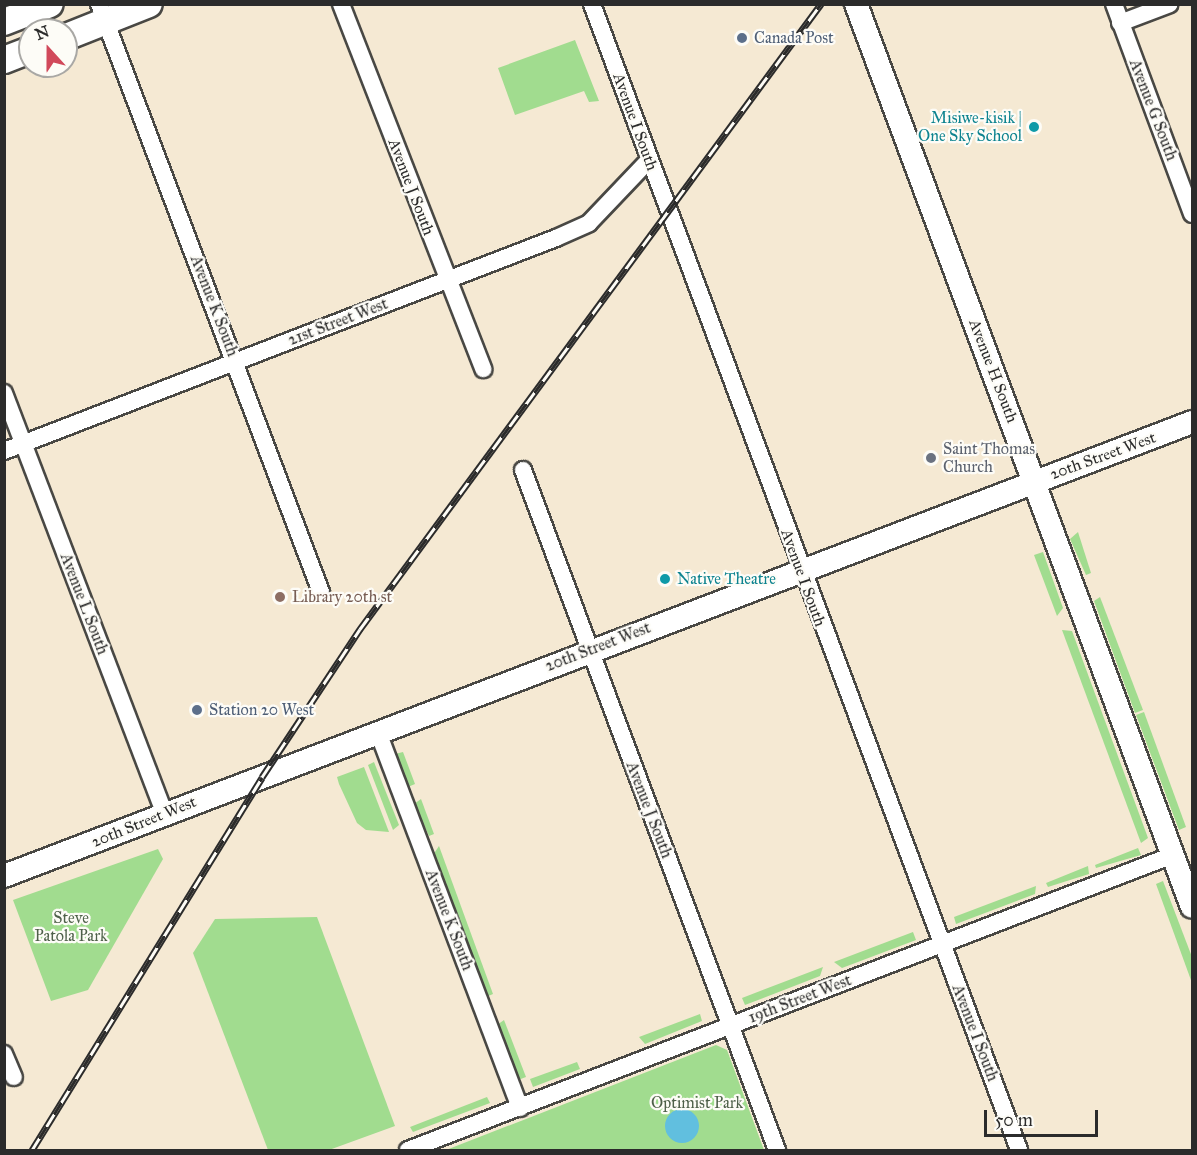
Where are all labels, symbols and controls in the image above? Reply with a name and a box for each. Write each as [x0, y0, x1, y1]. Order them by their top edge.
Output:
north arrow [18, 18, 78, 78]
text: N [32, 21, 52, 44]
place label: Canada Post [754, 28, 834, 48]
marker: Canada Post [735, 31, 749, 45]
street label: Avenue G South [1125, 57, 1181, 163]
street label: Avenue I South [608, 71, 662, 173]
place label: Misiwe-kisik | One Sky School [918, 108, 1022, 146]
marker: Misiwe-kisik | One Sky School [1027, 120, 1041, 134]
street label: Avenue J South [384, 136, 438, 238]
street label: Avenue K South [186, 253, 242, 359]
street label: 21st Street West [286, 294, 390, 350]
street label: Avenue H South [964, 317, 1022, 425]
street label: 20th Street West [1048, 428, 1158, 484]
place label: Saint Thomas Church [943, 439, 1035, 477]
marker: Saint Thomas Church [924, 451, 938, 465]
street label: Avenue I South [776, 527, 830, 629]
street label: Avenue L South [56, 551, 112, 657]
place label: Native Theatre [677, 569, 776, 589]
marker: Native Theatre [658, 572, 672, 586]
place label: Library 20th st [292, 587, 392, 607]
marker: Library 20th st [273, 590, 287, 604]
street label: 20th Street West [543, 618, 653, 676]
place label: Station 20 West [209, 700, 314, 720]
marker: Station 20 West [190, 703, 204, 717]
street label: Avenue J South [622, 759, 676, 861]
street label: 20th Street West [89, 792, 199, 852]
street label: Avenue K South [421, 867, 477, 973]
park label: Steve Patola Park [35, 908, 107, 946]
street label: 19th Street West [746, 971, 854, 1027]
street label: Avenue I South [948, 982, 1002, 1084]
park label: Optimist Park [651, 1093, 743, 1113]
scale bar [987, 1098, 1101, 1136]
text: 50 m [995, 1109, 1033, 1131]

